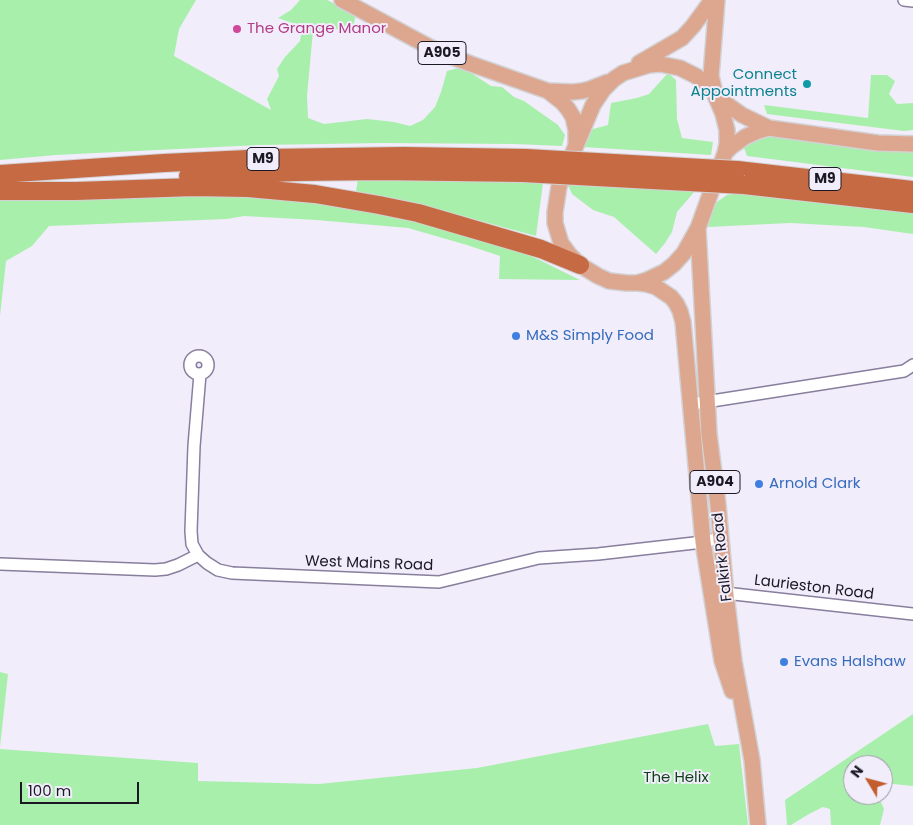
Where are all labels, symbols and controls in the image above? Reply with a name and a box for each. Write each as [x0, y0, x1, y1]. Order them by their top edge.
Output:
place label: The Grange Manor [247, 20, 386, 38]
marker: The Grange Manor [231, 23, 243, 35]
road number: A905 [418, 42, 466, 64]
place label: Connect Appointments [691, 66, 797, 101]
marker: Connect Appointments [801, 78, 813, 90]
road number: M9 [247, 148, 279, 170]
road number: M9 [809, 168, 841, 190]
place label: M&S Simply Food [526, 327, 654, 345]
marker: M&S Simply Food [510, 330, 522, 342]
road number: A904 [690, 471, 740, 494]
place label: Arnold Clark [769, 475, 860, 493]
marker: Arnold Clark [753, 478, 765, 490]
street label: Falkirk Road [709, 512, 737, 602]
street label: West Mains Road [305, 553, 433, 575]
street label: Laurieston Road [753, 572, 875, 604]
place label: Evans Halshaw [794, 653, 906, 671]
marker: Evans Halshaw [778, 656, 790, 668]
north arrow [843, 755, 893, 805]
text: N [846, 761, 868, 782]
park label: The Helix [643, 769, 709, 787]
scale bar [22, 772, 141, 804]
text: 100 m [28, 780, 71, 801]

